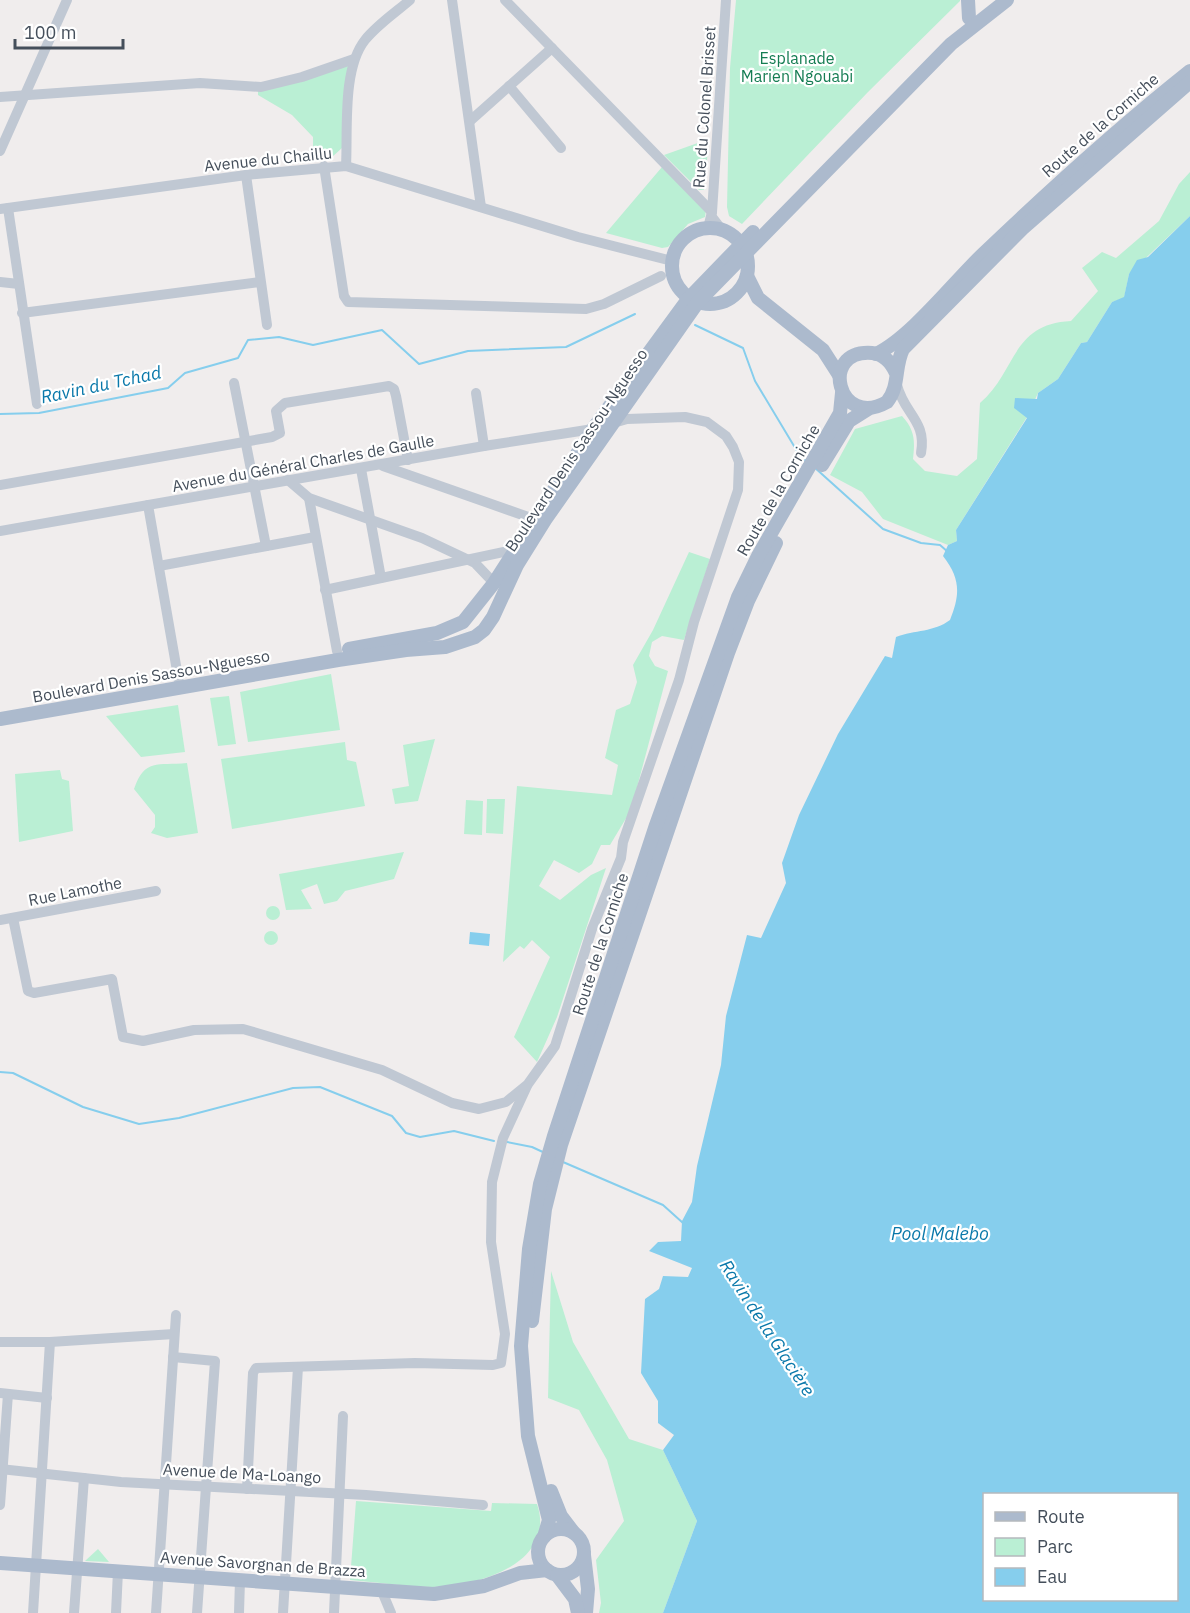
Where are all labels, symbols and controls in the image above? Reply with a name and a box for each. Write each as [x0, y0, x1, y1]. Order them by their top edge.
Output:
scale bar [15, 12, 123, 50]
text: 100 m [24, 21, 76, 44]
street label: Rue du Colonel Brisset [688, 25, 720, 189]
park label: Esplanade Marien Ngouabi [741, 48, 853, 86]
street label: Route de la Corniche [1037, 69, 1163, 181]
street label: Avenue du Chaillu [203, 142, 333, 176]
street label: Boulevard Denis Sassou-Nguesso [500, 345, 652, 555]
water label: Ravin du Tchad [39, 360, 164, 409]
street label: Route de la Corniche [732, 421, 824, 559]
street label: Avenue du Général Charles de Gaulle [170, 430, 436, 496]
street label: Boulevard Denis Sassou-Nguesso [31, 645, 271, 707]
street label: Route de la Corniche [568, 870, 633, 1018]
street label: Rue Lamothe [27, 872, 124, 910]
water label: Pool Malebo [891, 1222, 989, 1245]
water label: Ravin de la Glacière [715, 1255, 820, 1400]
street label: Avenue de Ma-Loango [162, 1459, 322, 1487]
legend [983, 1493, 1178, 1601]
text: Route [1037, 1505, 1085, 1528]
text: Parc [1037, 1535, 1073, 1558]
street label: Avenue Savorgnan de Brazza [159, 1547, 367, 1581]
text: Eau [1037, 1565, 1067, 1588]

